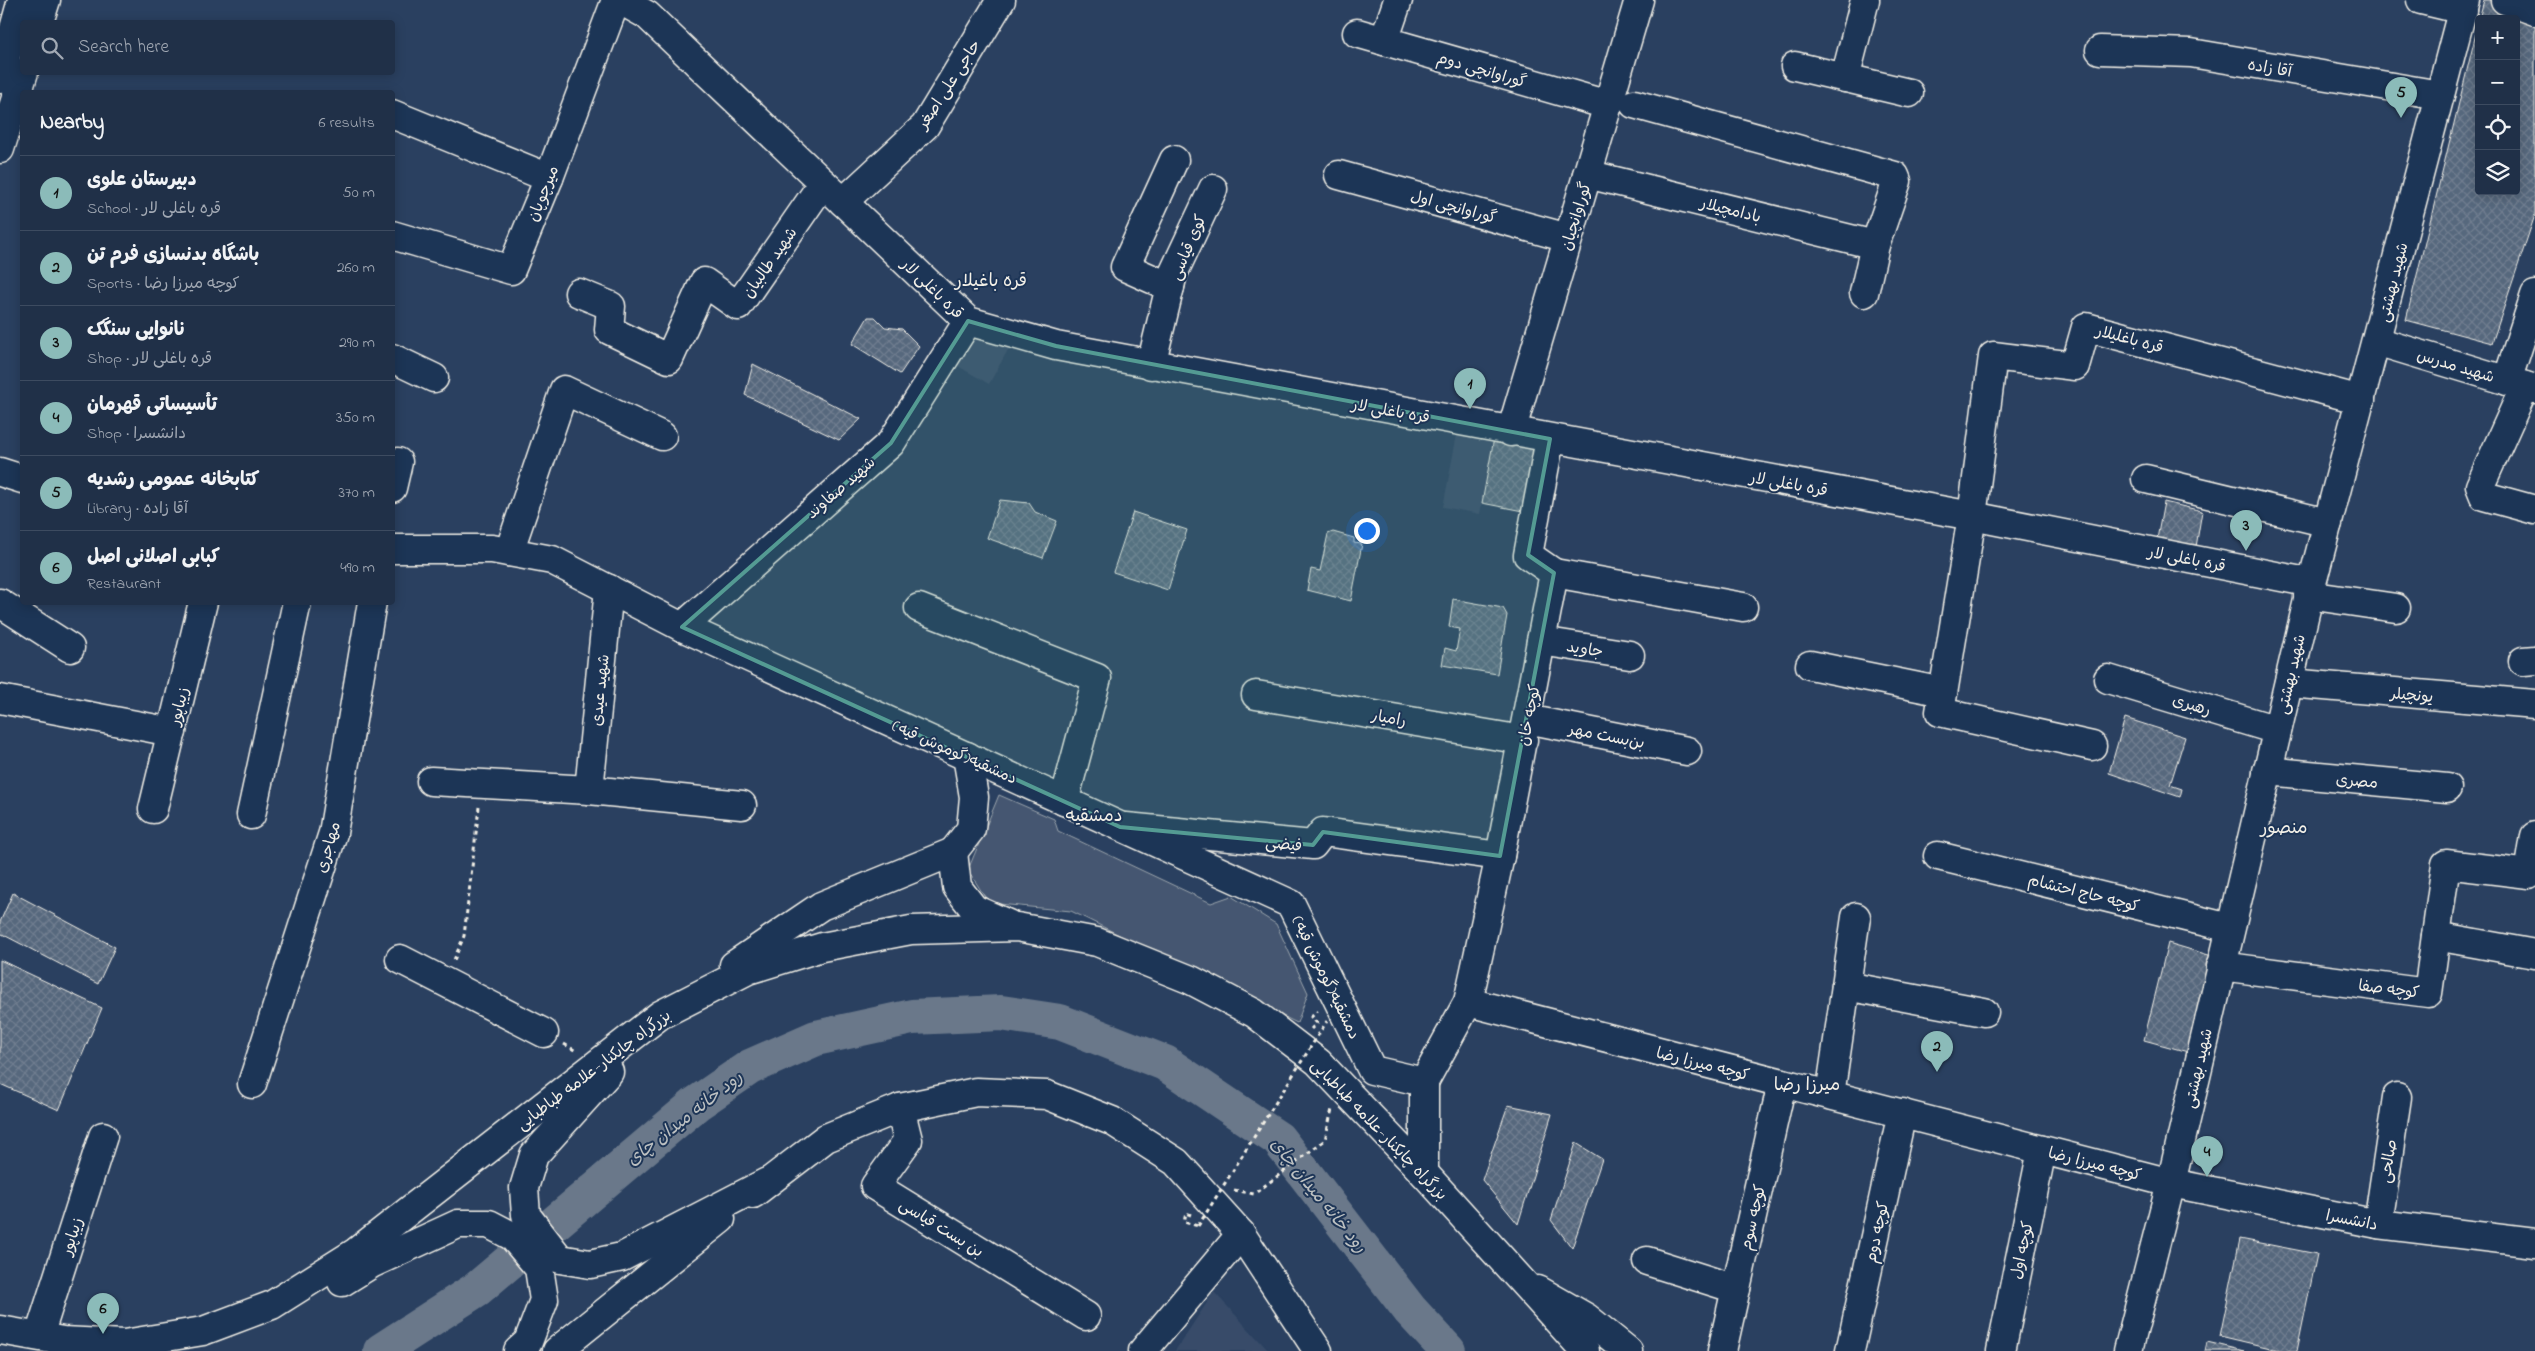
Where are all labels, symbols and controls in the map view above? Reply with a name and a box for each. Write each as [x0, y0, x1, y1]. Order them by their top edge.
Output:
map controls [2475, 15, 2520, 195]
button: + [2475, 15, 2520, 60]
search box [20, 20, 395, 75]
icon: search [38, 34, 66, 62]
text: Search here [78, 34, 169, 61]
street label: حاجی علی اصغر [911, 35, 988, 136]
street label: گوراوانچی دوم [1434, 47, 1529, 95]
street label: آقا زاده [2246, 53, 2295, 85]
button: − [2475, 60, 2520, 105]
pin: 5 [2385, 77, 2417, 118]
button: locate [2475, 105, 2520, 150]
text: Nearby [40, 108, 104, 138]
text: 6 results [318, 111, 375, 135]
button: layers [2475, 150, 2520, 195]
street label: میرچوپان [522, 162, 566, 225]
text: دبیرستان علوی [87, 167, 197, 194]
street label: گوراوانچیان [1555, 179, 1599, 254]
text: 1 [53, 181, 59, 205]
text: 50 m [343, 181, 375, 205]
street label: گوراوانچی اول [1408, 185, 1499, 231]
street label: بادامچیلار [1696, 191, 1763, 230]
text: School · قره باغلی لار [87, 197, 221, 221]
street label: کوی قیاسی [1164, 211, 1214, 284]
street label: شهید طالبیان [737, 223, 804, 304]
street label: شهید بهشتى [2372, 240, 2415, 325]
text: باشگاه بدنسازی فرم تن [87, 242, 259, 269]
street label: قره باغلی لار [893, 252, 968, 325]
text: 2 [52, 256, 60, 280]
text: 260 m [337, 256, 375, 280]
district label: قره باغیلار [953, 269, 1027, 295]
text: Sports · کوچه میرزا رضا [87, 272, 240, 296]
text: نانوایی سنگک [87, 317, 186, 344]
street label: قره باغلیلار [2091, 319, 2166, 360]
text: 3 [53, 331, 59, 355]
text: 290 m [339, 331, 375, 355]
street label: شهید مدرس [2414, 344, 2497, 390]
text: Shop · قره باغلی لار [87, 347, 212, 371]
pin: 1 [1454, 368, 1486, 409]
text: تأسیساتی قهرمان [87, 392, 217, 419]
street label: قره باغلی لار [1348, 393, 1432, 431]
text: 4 [53, 406, 59, 430]
text: 350 m [336, 406, 375, 430]
text: Shop · دانشسرا [87, 422, 186, 446]
street label: شهید صفاوند [801, 451, 881, 526]
street label: قره باغلی لار [1746, 466, 1830, 504]
text: کتابخانه عمومی رشدیه [87, 467, 259, 494]
text: 5 [51, 481, 61, 505]
text: 370 m [338, 481, 375, 505]
text: Library · آقا زاده [87, 497, 188, 521]
pin: 3 [2230, 510, 2262, 551]
your location [1354, 518, 1380, 544]
street label: قره باغلی لار [2144, 540, 2228, 579]
text: کبابی اصلانی اصل [87, 544, 220, 571]
text: 6 [52, 556, 60, 580]
text: 490 m [340, 556, 375, 580]
text: Restaurant [87, 572, 161, 596]
street label: شهید بهشتى [2271, 632, 2313, 717]
street label: جاوید [1565, 635, 1605, 665]
street label: شهید عیدی [585, 653, 617, 727]
street label: کوچه خان [1512, 682, 1548, 748]
street label: یونچیلر [2387, 682, 2434, 710]
street label: زیباپور [163, 685, 196, 730]
street label: رهبری [2169, 689, 2214, 723]
street label: رامیار [1368, 704, 1408, 734]
street label: دمشقیه(گوموش قیه) [888, 714, 1021, 791]
street label: بن‌بست مهر [1565, 717, 1647, 756]
street label: مصری [2335, 768, 2379, 796]
district label: دمشقیه [1066, 804, 1122, 830]
district label: منصور [2259, 816, 2307, 842]
street label: مهاجری [310, 819, 348, 876]
street label: فیضی [1264, 831, 1303, 859]
street label: کوچه حاج احتشام [2025, 869, 2142, 919]
street label: دمشقیه(گوموش قیه) [1285, 912, 1366, 1044]
street label: کوچه صفا [2357, 974, 2421, 1006]
street label: بزرگراه چایکنار-علامه طباطبایی [512, 1004, 677, 1137]
street label: شهید بهشتى [2178, 1026, 2220, 1111]
pin: 2 [1921, 1031, 1953, 1072]
street label: کوچه میرزا رضا [1653, 1042, 1752, 1088]
street label: بزرگراه چایکنار-علامه طباطبایی [1305, 1054, 1453, 1206]
water label: رود خانه میدان چای [621, 1066, 749, 1173]
district label: میرزا رضا [1774, 1073, 1840, 1099]
water label: رود خانه میدان چای [1263, 1133, 1372, 1260]
pin: 4 [2191, 1136, 2223, 1177]
street label: صالحی [2374, 1138, 2404, 1185]
street label: کوچه میرزا رضا [2045, 1142, 2144, 1188]
street label: کوچه سوم [1735, 1182, 1773, 1253]
street label: بن بست قیاسی [894, 1193, 988, 1264]
street label: کوچه دوم [1860, 1199, 1896, 1266]
street label: دانشسرا [2324, 1204, 2380, 1238]
street label: زیباپور [55, 1214, 90, 1261]
street label: کوچه اول [2005, 1219, 2041, 1282]
pin: 6 [87, 1293, 119, 1334]

